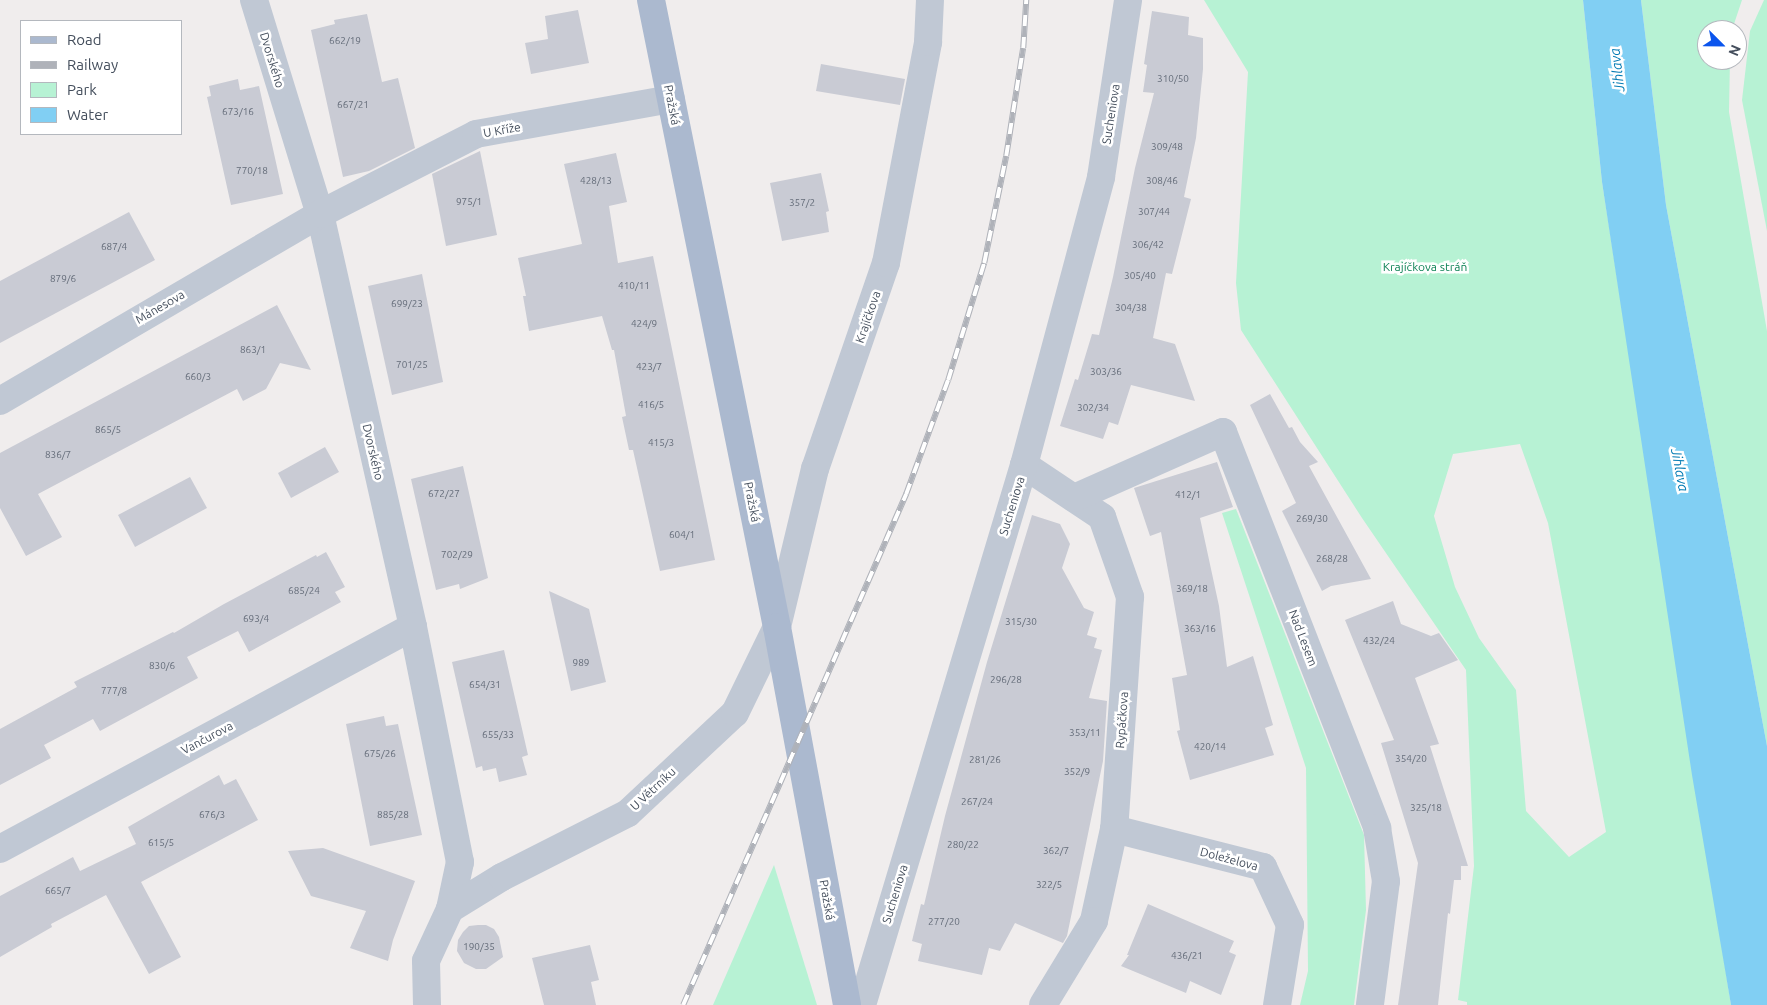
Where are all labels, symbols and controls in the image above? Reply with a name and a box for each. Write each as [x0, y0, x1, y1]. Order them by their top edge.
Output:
legend [20, 20, 182, 135]
north arrow [1697, 20, 1747, 70]
street label: Dvorského [257, 30, 287, 90]
text: Road [67, 31, 102, 48]
house number: 662/19 [329, 35, 361, 47]
text: N [1725, 43, 1744, 58]
water label: Jihlava [1606, 47, 1628, 93]
text: Railway [67, 56, 118, 73]
house number: 310/50 [1157, 73, 1189, 85]
text: Park [67, 81, 97, 98]
street label: Sucheniova [1099, 83, 1123, 145]
street label: Pražská [661, 84, 683, 126]
house number: 667/21 [337, 99, 369, 111]
text: Water [67, 106, 108, 123]
house number: 673/16 [222, 106, 254, 118]
street label: U Kříže [482, 120, 522, 140]
house number: 309/48 [1151, 141, 1183, 153]
house number: 770/18 [236, 165, 268, 177]
house number: 428/13 [580, 175, 612, 187]
house number: 308/46 [1146, 175, 1178, 187]
house number: 975/1 [456, 196, 482, 208]
house number: 357/2 [789, 197, 815, 209]
house number: 307/44 [1138, 206, 1170, 218]
house number: 306/42 [1132, 239, 1164, 251]
house number: 687/4 [101, 241, 127, 253]
park label: Krajíčkova stráň [1383, 260, 1467, 274]
house number: 305/40 [1124, 270, 1156, 282]
house number: 879/6 [50, 273, 76, 285]
house number: 410/11 [618, 280, 650, 292]
street label: Mánesova [133, 287, 187, 327]
street label: Krajíčkova [852, 289, 884, 345]
house number: 699/23 [391, 298, 423, 310]
house number: 304/38 [1115, 302, 1147, 314]
house number: 424/9 [631, 318, 657, 330]
house number: 863/1 [240, 344, 266, 356]
house number: 701/25 [396, 359, 428, 371]
house number: 423/7 [636, 361, 662, 373]
house number: 303/36 [1090, 366, 1122, 378]
house number: 660/3 [185, 371, 211, 383]
house number: 416/5 [638, 399, 664, 411]
house number: 302/34 [1077, 402, 1109, 414]
street label: Dvorského [360, 422, 386, 482]
house number: 865/5 [95, 424, 121, 436]
house number: 415/3 [648, 437, 674, 449]
water label: Jihlava [1668, 447, 1692, 493]
house number: 836/7 [45, 449, 71, 461]
street label: Sucheniova [996, 475, 1028, 537]
street label: Pražská [741, 481, 763, 523]
house number: 672/27 [428, 488, 460, 500]
house number: 412/1 [1175, 489, 1201, 501]
house number: 269/30 [1296, 513, 1328, 525]
house number: 604/1 [669, 529, 695, 541]
house number: 702/29 [441, 549, 473, 561]
house number: 268/28 [1316, 553, 1348, 565]
house number: 369/18 [1176, 583, 1208, 595]
house number: 685/24 [288, 585, 320, 597]
street label: Nad Lesem [1286, 608, 1320, 668]
house number: 693/4 [243, 613, 269, 625]
house number: 315/30 [1005, 616, 1037, 628]
house number: 363/16 [1184, 623, 1216, 635]
house number: 432/24 [1363, 635, 1395, 647]
house number: 989 [573, 657, 589, 669]
house number: 830/6 [149, 660, 175, 672]
house number: 296/28 [990, 674, 1022, 686]
house number: 654/31 [469, 679, 501, 691]
house number: 777/8 [101, 685, 127, 697]
street label: Rypáčkova [1113, 691, 1131, 749]
street label: Vančurova [179, 718, 235, 758]
house number: 353/11 [1069, 727, 1101, 739]
house number: 655/33 [482, 729, 514, 741]
house number: 420/14 [1194, 741, 1226, 753]
house number: 675/26 [364, 748, 396, 760]
house number: 354/20 [1395, 753, 1427, 765]
house number: 281/26 [969, 754, 1001, 766]
street label: U Větrníku [627, 764, 679, 814]
house number: 352/9 [1064, 766, 1090, 778]
house number: 267/24 [961, 796, 993, 808]
house number: 325/18 [1410, 802, 1442, 814]
house number: 676/3 [199, 809, 225, 821]
house number: 885/28 [377, 809, 409, 821]
house number: 615/5 [148, 837, 174, 849]
house number: 280/22 [947, 839, 979, 851]
street label: Doleželova [1198, 844, 1260, 874]
house number: 362/7 [1043, 845, 1069, 857]
street label: Sucheniova [879, 863, 911, 925]
street label: Pražská [816, 879, 838, 921]
house number: 322/5 [1036, 879, 1062, 891]
house number: 665/7 [45, 885, 71, 897]
house number: 277/20 [928, 916, 960, 928]
house number: 190/35 [463, 941, 495, 953]
house number: 436/21 [1171, 950, 1203, 962]

